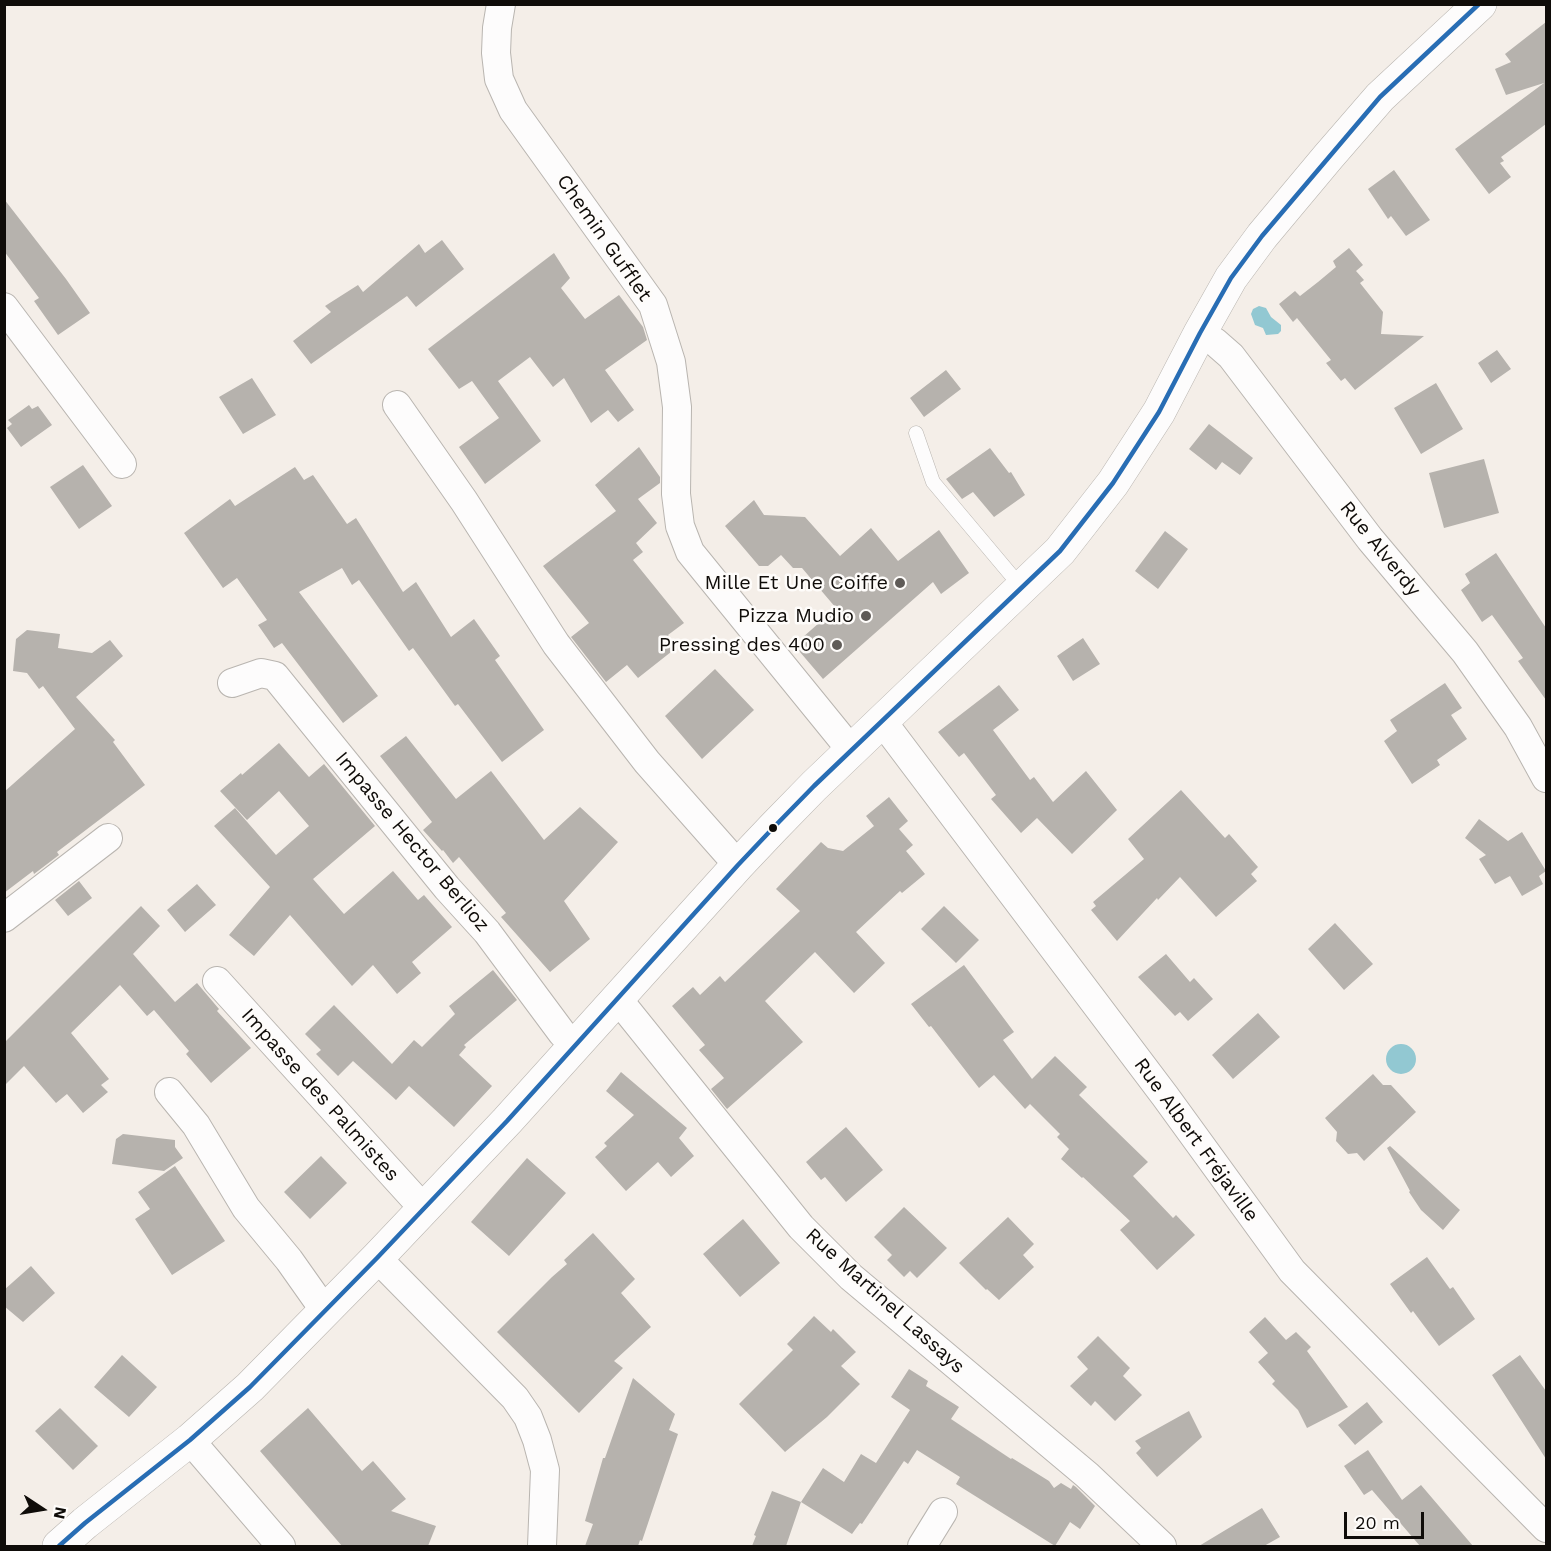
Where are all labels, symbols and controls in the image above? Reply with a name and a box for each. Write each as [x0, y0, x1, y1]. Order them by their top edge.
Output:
street label: Chemin Gufflet [551, 170, 657, 306]
street label: Rue Alverdy [1334, 497, 1426, 601]
place label: Mille Et Une Coiffe [705, 571, 888, 595]
marker: Mille Et Une Coiffe [893, 576, 907, 590]
place label: Pizza Mudio [738, 604, 854, 628]
marker: Pizza Mudio [859, 609, 873, 623]
place label: Pressing des 400 [659, 633, 825, 657]
marker: Pressing des 400 [830, 638, 844, 652]
street label: Impasse Hector Berlioz [330, 747, 494, 937]
unlabelled marker [767, 822, 779, 834]
street label: Impasse des Palmistes [236, 1004, 404, 1186]
street label: Rue Albert Fréjaville [1129, 1053, 1263, 1227]
street label: Rue Martinel Lassays [800, 1223, 970, 1379]
north arrow [12, 1479, 72, 1539]
scale bar [1347, 1500, 1426, 1538]
text: N [50, 1505, 71, 1521]
text: 20 m [1355, 1512, 1400, 1533]

